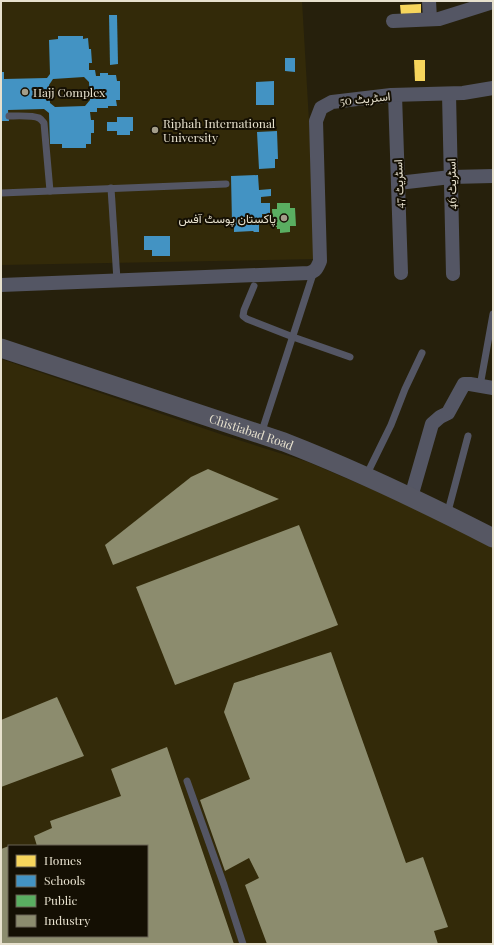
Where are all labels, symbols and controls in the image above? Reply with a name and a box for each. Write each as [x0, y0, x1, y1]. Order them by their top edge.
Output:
place label: Hajj Complex [33, 84, 106, 100]
marker: Hajj Complex [20, 87, 30, 97]
street label: اسٹریٹ 50 [339, 87, 391, 110]
place label: Riphah International University [163, 115, 276, 145]
marker: Riphah International University [150, 125, 160, 135]
street label: اسٹریٹ 46 [443, 158, 460, 210]
street label: اسٹریٹ 47 [389, 159, 408, 209]
place label: پاکستان پوسٹ آفس [178, 210, 276, 227]
marker: پاکستان پوسٹ آفس [279, 213, 289, 223]
street label: Chistiabad Road [207, 410, 296, 453]
legend [8, 845, 148, 937]
text: Homes [44, 852, 82, 868]
text: Schools [44, 872, 85, 888]
text: Public [44, 892, 78, 908]
text: Industry [44, 912, 90, 928]

